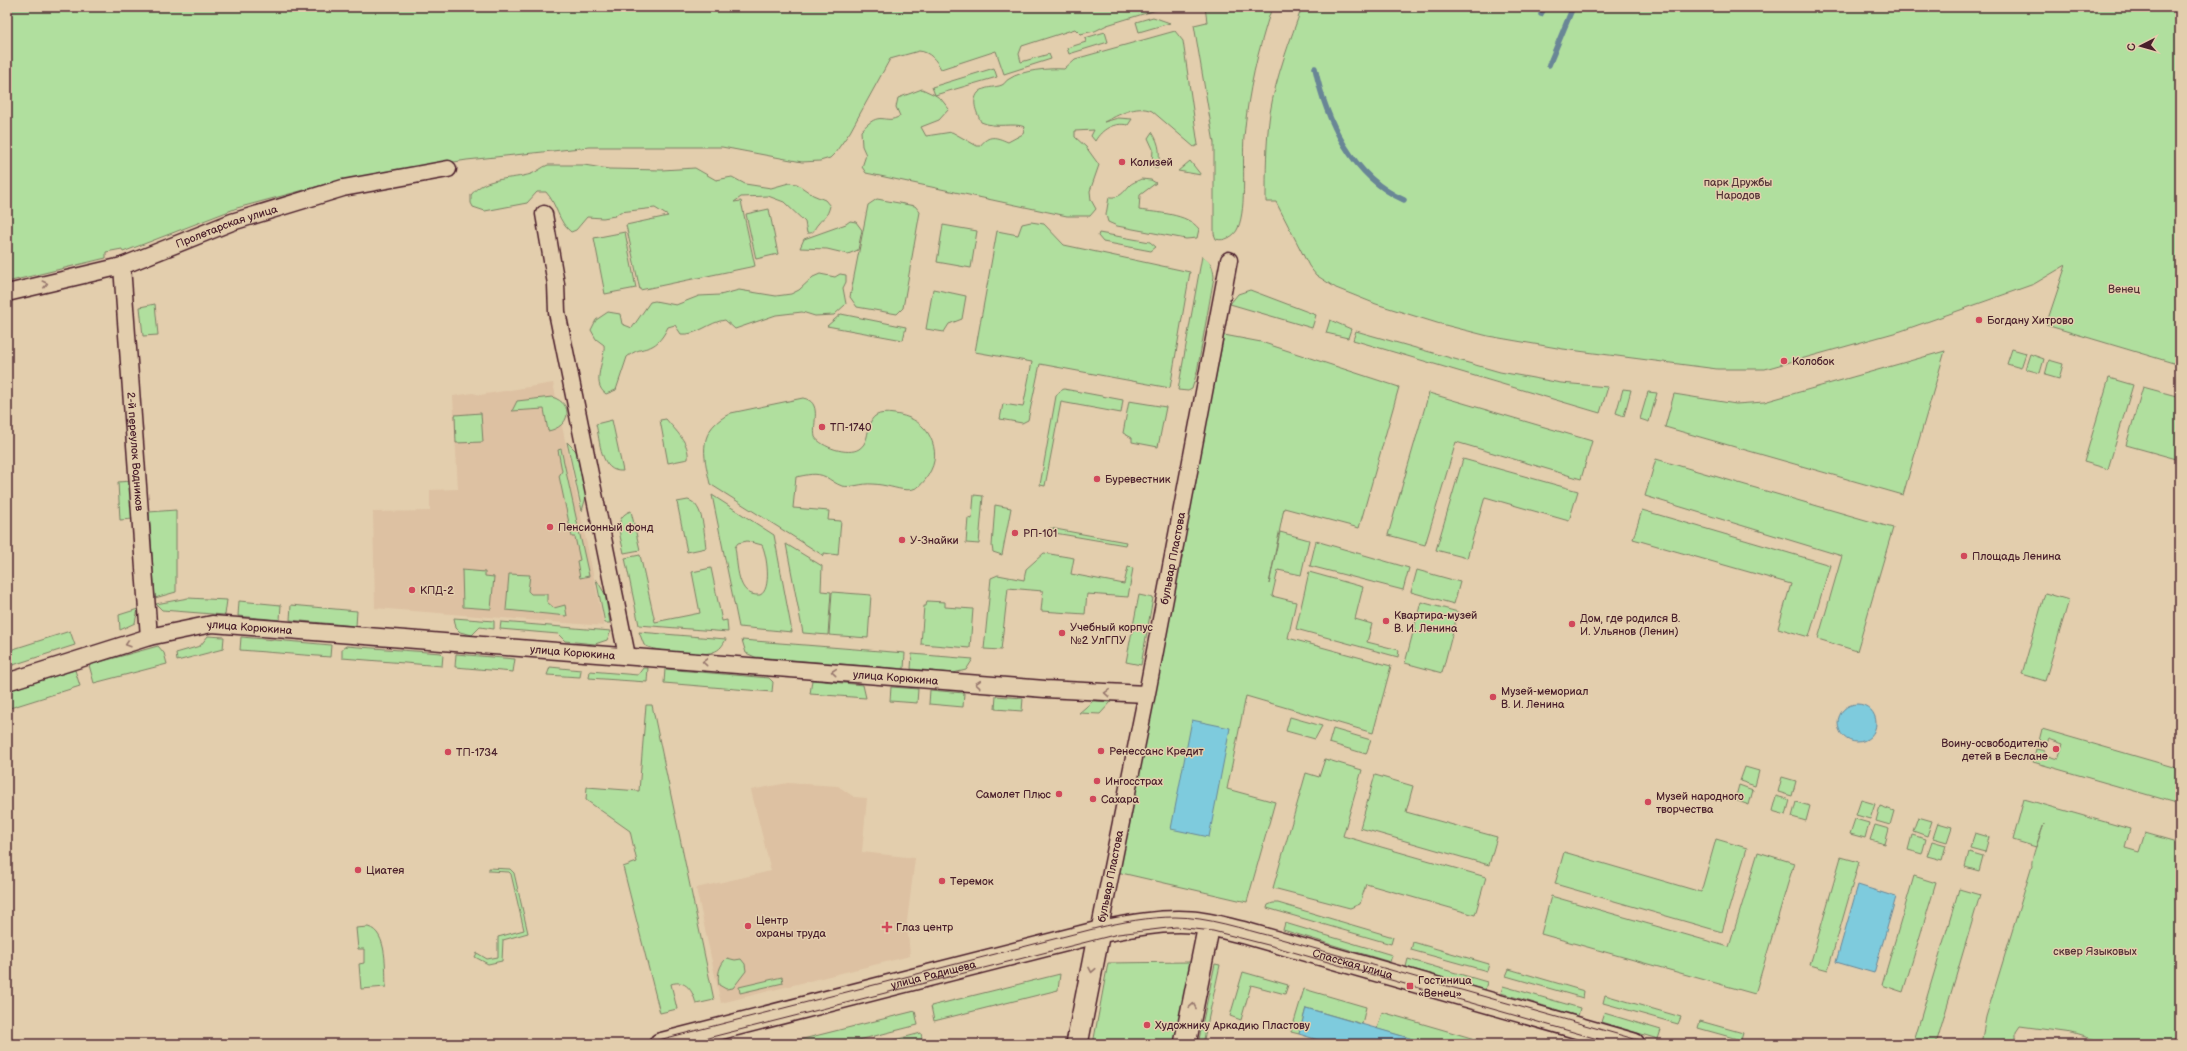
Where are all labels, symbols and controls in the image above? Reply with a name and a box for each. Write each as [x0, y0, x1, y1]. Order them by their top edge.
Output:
north arrow [2121, 26, 2161, 66]
text: С [2125, 42, 2138, 51]
place label: Колизей [1130, 156, 1173, 169]
marker: Колизей [1117, 157, 1127, 167]
park label: парк Дружбы Народов [1704, 176, 1772, 202]
street label: Пролетарская улица [174, 202, 279, 251]
one-way arrow [42, 281, 48, 289]
park label: Венец [2108, 283, 2140, 296]
place label: Богдану Хитрово [1987, 314, 2074, 327]
marker: Богдану Хитрово [1974, 315, 1984, 325]
place label: Колобок [1792, 355, 1834, 368]
marker: Колобок [1779, 356, 1789, 366]
street label: 2-й переулок Водников [124, 392, 146, 512]
place label: ТП-1740 [830, 421, 872, 434]
marker: ТП-1740 [817, 422, 827, 432]
place label: Буревестник [1105, 473, 1171, 486]
marker: Буревестник [1092, 474, 1102, 484]
street label: бульвар Пластова [1158, 511, 1188, 605]
place label: Пенсионный фонд [558, 521, 654, 534]
marker: Пенсионный фонд [545, 522, 555, 532]
place label: РП-101 [1023, 527, 1057, 540]
marker: РП-101 [1010, 528, 1020, 538]
place label: У-Знайки [910, 534, 959, 547]
marker: У-Знайки [897, 535, 907, 545]
place label: Площадь Ленина [1972, 550, 2062, 563]
marker: Площадь Ленина [1959, 551, 1969, 561]
place label: КПД-2 [420, 584, 454, 597]
marker: КПД-2 [407, 585, 417, 595]
place label: Квартира-музей В. И. Ленина [1394, 609, 1477, 635]
place label: Дом, где родился В. И. Ульянов (Ленин) [1580, 612, 1680, 638]
marker: Квартира-музей В. И. Ленина [1381, 616, 1391, 626]
street label: улица Корюкина [206, 618, 293, 637]
marker: Дом, где родился В. И. Ульянов (Ленин) [1567, 619, 1577, 629]
place label: Учебный корпус №2 УлГПУ [1070, 621, 1153, 647]
marker: Учебный корпус №2 УлГПУ [1057, 628, 1067, 638]
one-way arrow [125, 639, 132, 648]
street label: улица Корюкина [529, 643, 616, 662]
one-way arrow [702, 657, 708, 666]
one-way arrow [831, 668, 837, 677]
street label: улица Корюкина [852, 668, 939, 688]
one-way arrow [975, 679, 981, 688]
place label: Музей-мемориал В. И. Ленина [1501, 685, 1588, 711]
one-way arrow [1104, 688, 1110, 697]
marker: Музей-мемориал В. И. Ленина [1488, 692, 1498, 702]
place label: Воину-освободителю детей в Беслане [1941, 737, 2048, 763]
marker: Воину-освободителю детей в Беслане [2051, 744, 2061, 754]
place label: Ренессанс Кредит [1109, 745, 1204, 758]
place label: ТП-1734 [456, 746, 498, 759]
marker: Ренессанс Кредит [1096, 746, 1106, 756]
marker: ТП-1734 [443, 747, 453, 757]
place label: Ингосстрах [1105, 775, 1163, 788]
marker: Ингосстрах [1092, 776, 1102, 786]
place label: Самолет Плюс [976, 788, 1052, 801]
marker: Самолет Плюс [1054, 789, 1064, 799]
place label: Музей народного творчества [1656, 790, 1744, 816]
place label: Сахара [1101, 793, 1140, 806]
marker: Сахара [1088, 794, 1098, 804]
marker: Музей народного творчества [1643, 797, 1653, 807]
street label: бульвар Пластова [1095, 829, 1126, 923]
place label: Циатея [366, 864, 404, 877]
marker: Циатея [353, 865, 363, 875]
place label: Теремок [950, 875, 994, 888]
marker: Теремок [937, 876, 947, 886]
place label: Центр охраны труда [756, 914, 826, 940]
marker: Центр охраны труда [743, 921, 753, 931]
marker: Глаз центр [881, 921, 893, 933]
place label: Глаз центр [896, 921, 954, 934]
park label: сквер Языковых [2053, 945, 2137, 958]
street label: Спасская улица [1311, 947, 1395, 982]
street label: улица Радищева [890, 958, 978, 992]
one-way arrow [1088, 967, 1096, 973]
place label: Гостиница «Венец» [1418, 974, 1472, 1000]
marker: Гостиница «Венец» [1405, 981, 1415, 991]
one-way arrow [1188, 1003, 1197, 1009]
place label: Художнику Аркадию Пластову [1155, 1019, 1310, 1032]
marker: Художнику Аркадию Пластову [1142, 1020, 1152, 1030]

